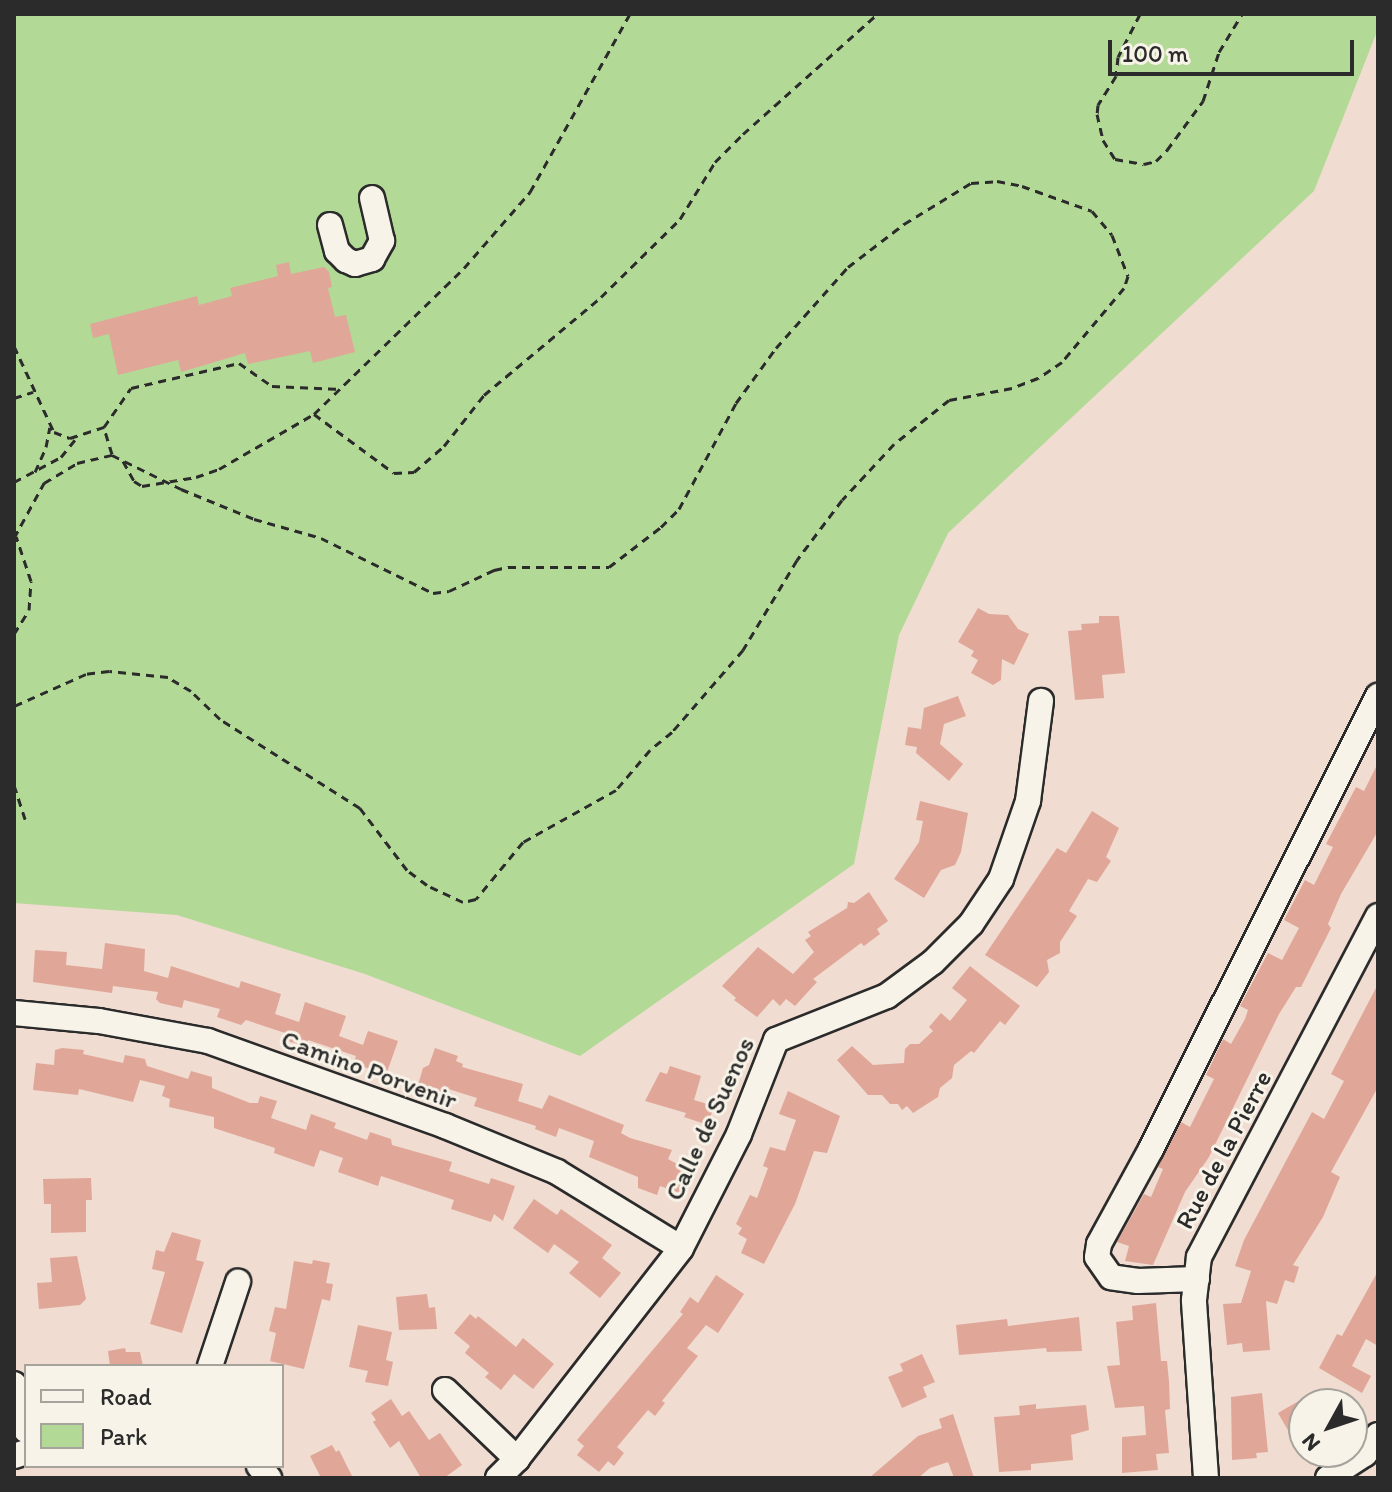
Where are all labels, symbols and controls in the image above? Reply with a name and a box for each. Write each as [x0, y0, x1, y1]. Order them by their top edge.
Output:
scale bar [1112, 24, 1358, 74]
text: 100 m [1122, 39, 1188, 68]
street label: Camino Porvenir [277, 1024, 461, 1116]
street label: Calle de Suenos [659, 1032, 761, 1206]
street label: Rue de la Pierre [1169, 1066, 1279, 1234]
legend [24, 1364, 284, 1468]
text: Road [100, 1382, 152, 1411]
north arrow [1288, 1388, 1368, 1468]
text: Park [100, 1422, 147, 1451]
text: N [1296, 1428, 1326, 1457]

